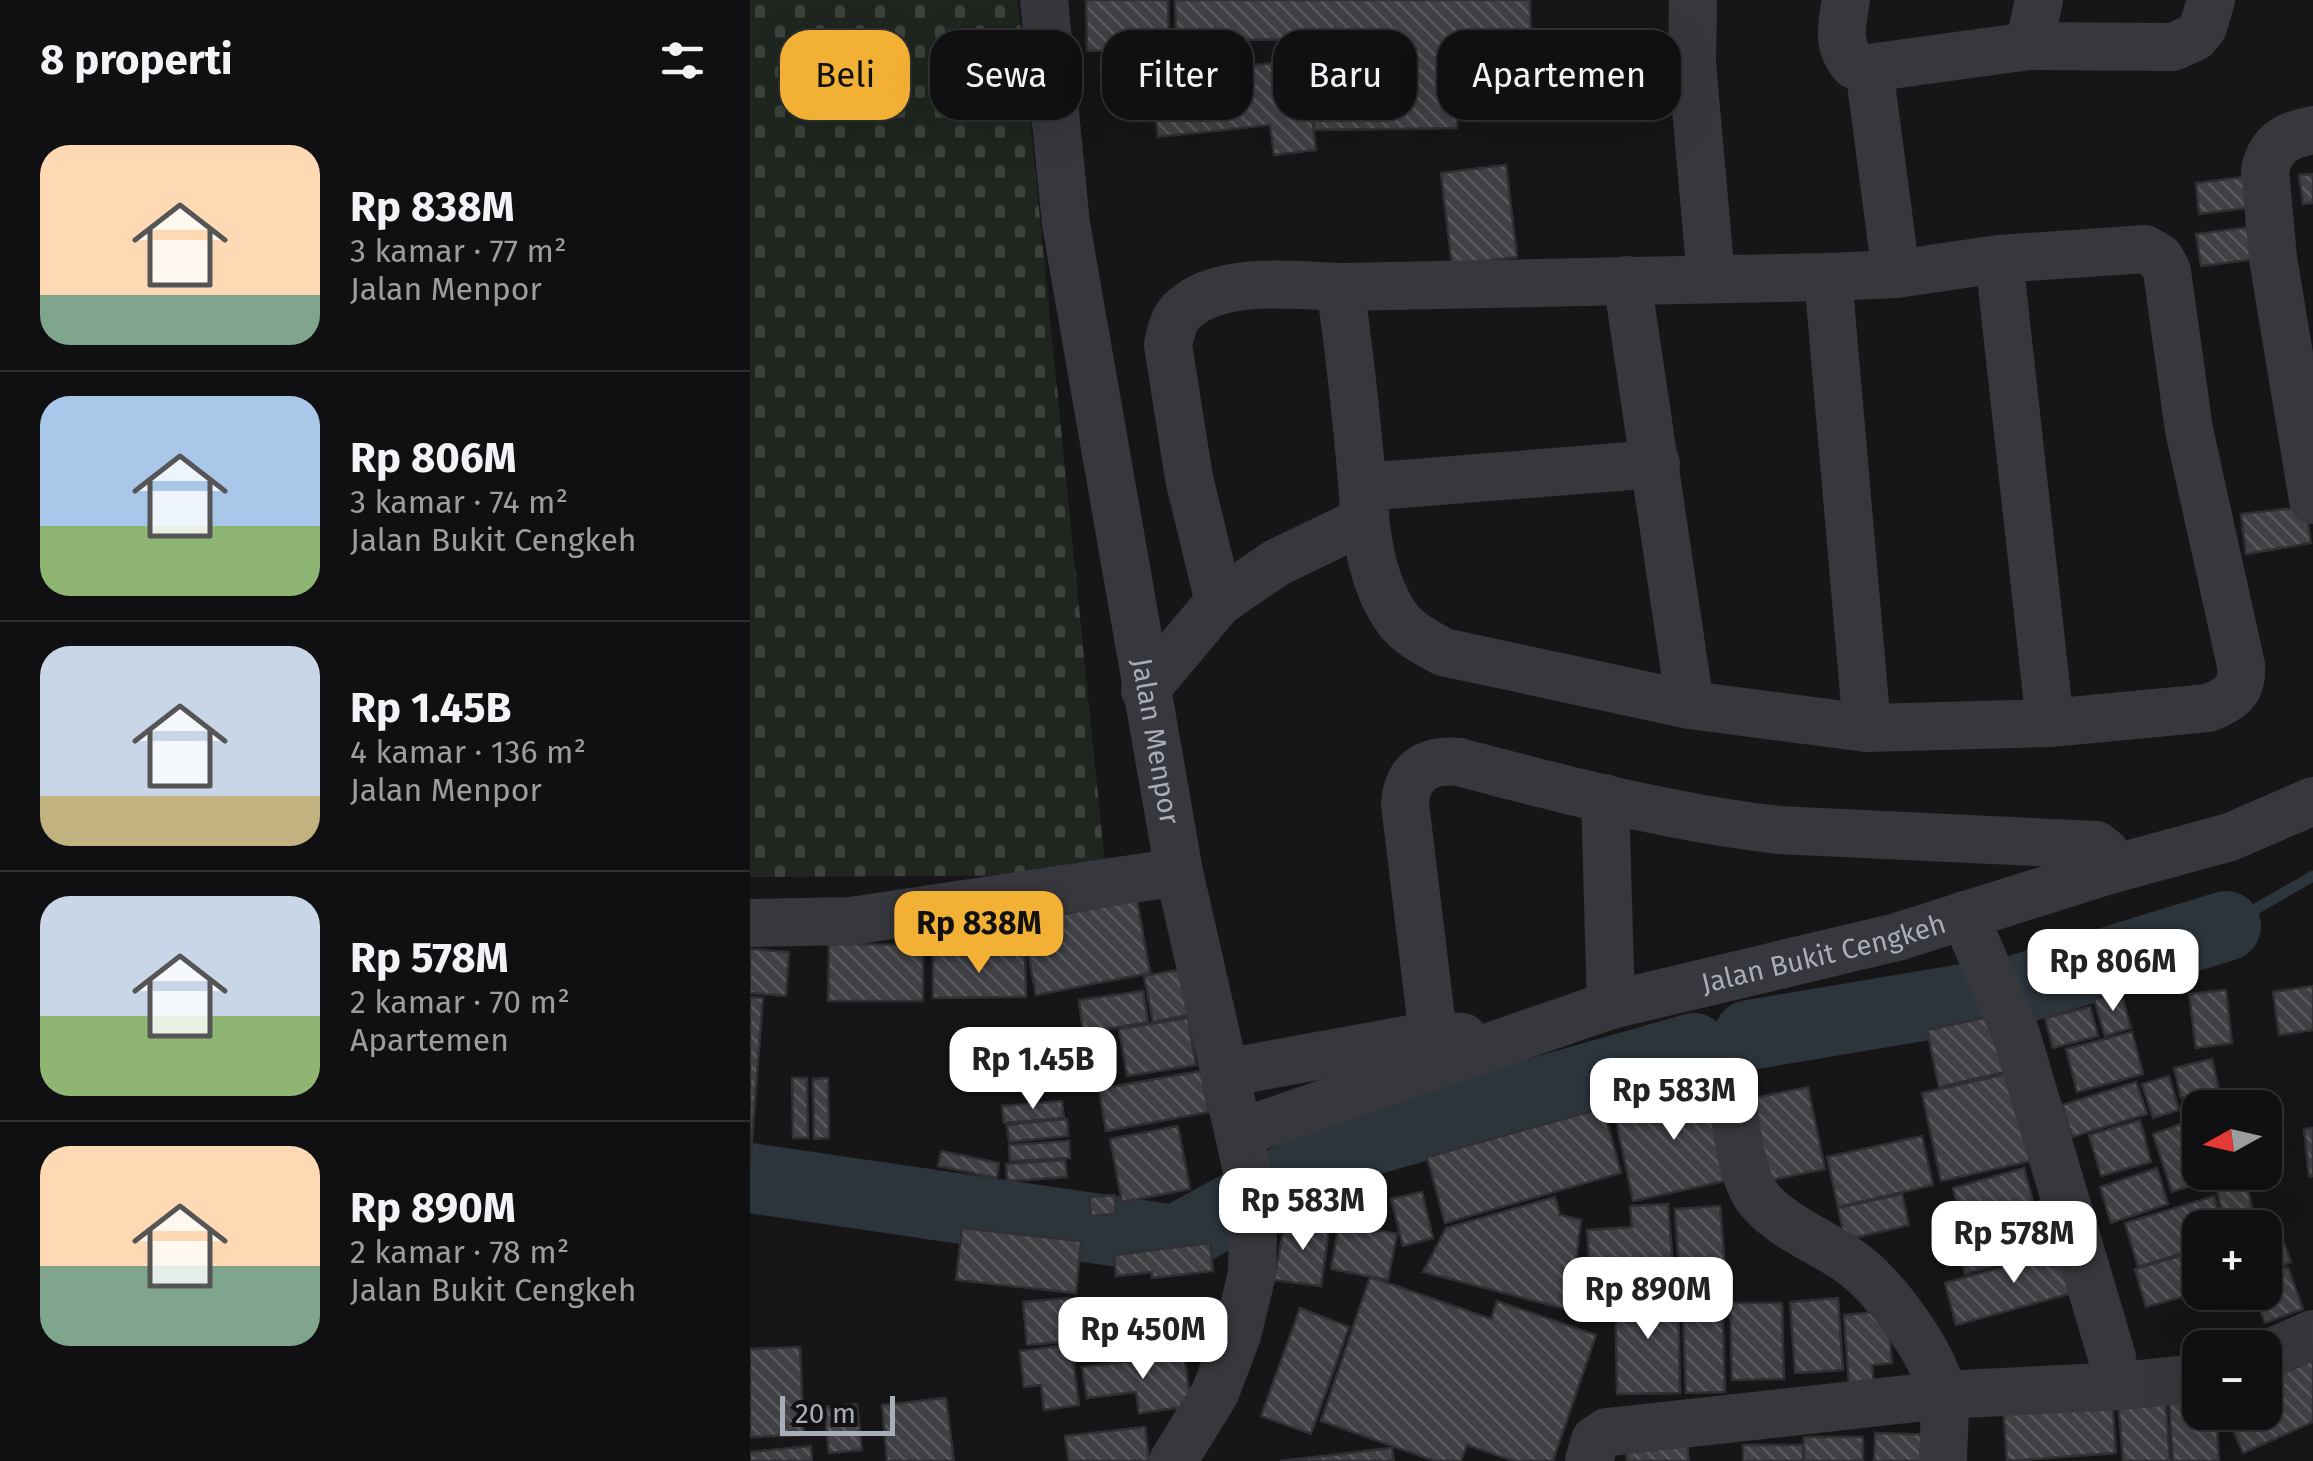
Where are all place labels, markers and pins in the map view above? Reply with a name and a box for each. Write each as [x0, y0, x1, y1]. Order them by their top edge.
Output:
pin: Rp 838M [887, 891, 1071, 976]
pin: Rp 806M [2021, 929, 2205, 1014]
pin: Rp 1.45B [930, 1027, 1136, 1112]
pin: Rp 583M [1582, 1058, 1766, 1143]
pin: Rp 583M [1211, 1168, 1395, 1253]
pin: Rp 578M [1922, 1201, 2106, 1286]
pin: Rp 890M [1556, 1257, 1740, 1342]
pin: Rp 450M [1051, 1297, 1235, 1382]

